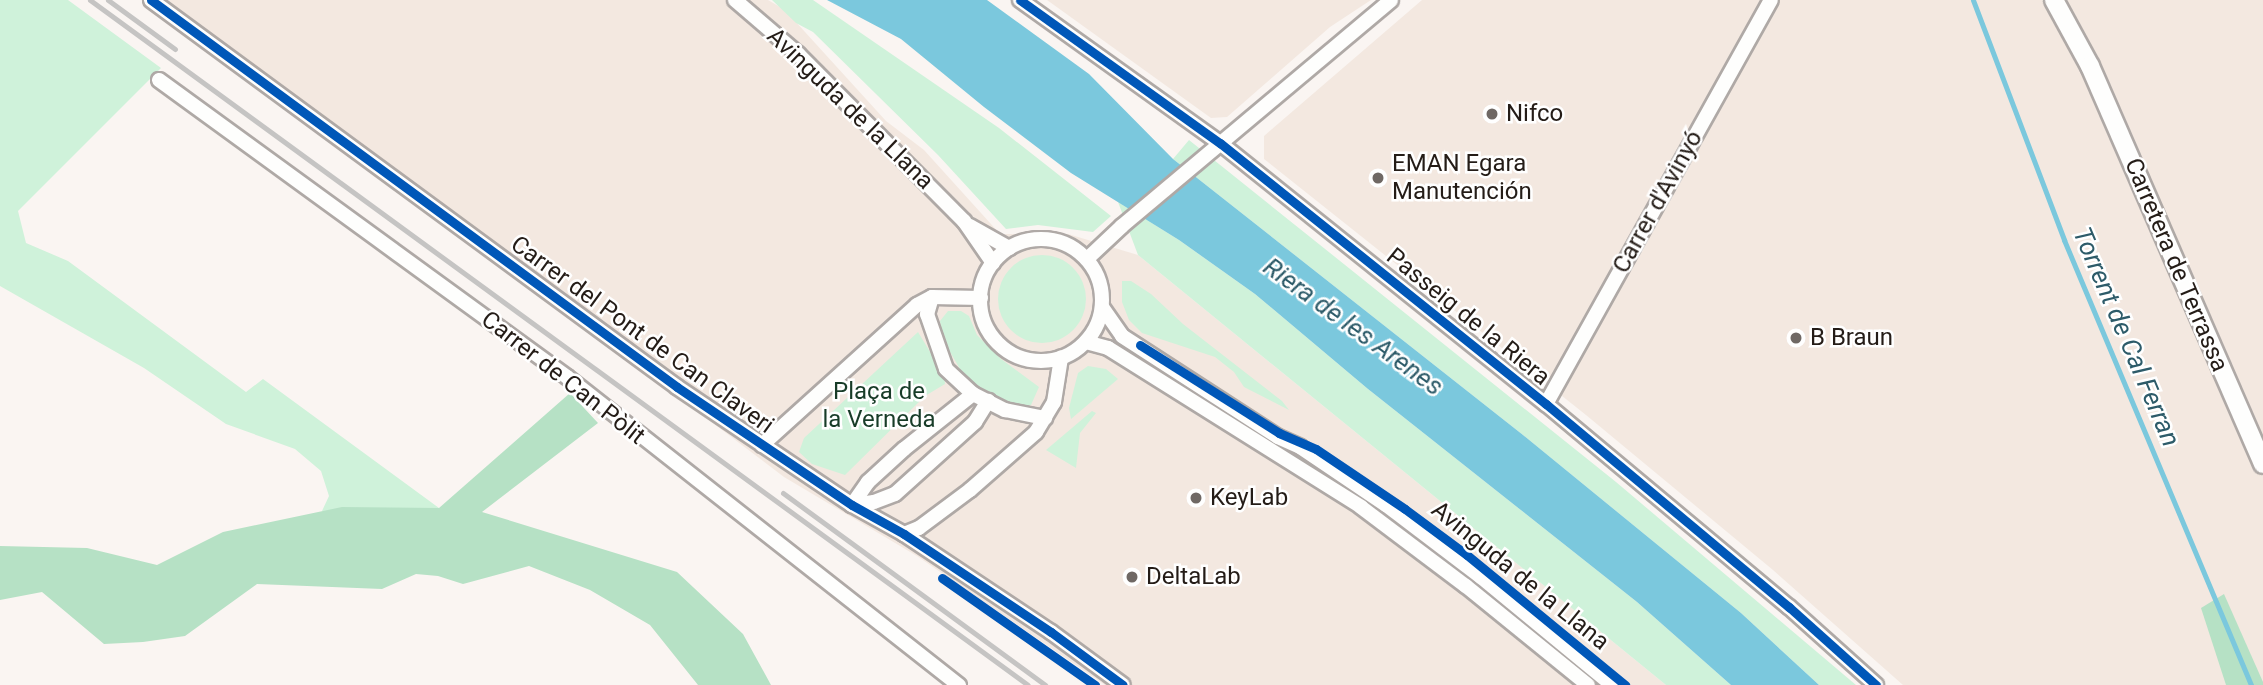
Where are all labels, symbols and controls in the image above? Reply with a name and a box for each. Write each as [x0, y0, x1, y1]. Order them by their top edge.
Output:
street label: Avinguda de la Llana [761, 22, 939, 196]
place label: Nifco [1506, 100, 1563, 128]
marker: Nifco [1484, 106, 1500, 122]
street label: Carrer d'Avinyó [1607, 126, 1709, 278]
place label: EMAN Egara Manutención [1392, 150, 1532, 206]
street label: Carretera de Terrassa [2118, 154, 2234, 376]
marker: EMAN Egara Manutención [1370, 170, 1386, 186]
water label: Torrent de Cal Ferran [2066, 223, 2186, 451]
street label: Carrer del Pont de Can Claveri [505, 230, 779, 440]
street label: Passeig de la Riera [1380, 242, 1556, 392]
water label: Riera de les Arenes [1257, 251, 1449, 403]
street label: Carrer de Can Pòlit [475, 305, 651, 451]
place label: B Braun [1810, 324, 1893, 352]
marker: B Braun [1788, 330, 1804, 346]
park label: Plaça de la Verneda [822, 378, 936, 434]
place label: KeyLab [1210, 484, 1288, 512]
marker: KeyLab [1188, 490, 1204, 506]
street label: Avinguda de la Llana [1425, 496, 1615, 656]
place label: DeltaLab [1146, 563, 1241, 591]
marker: DeltaLab [1124, 569, 1140, 585]

